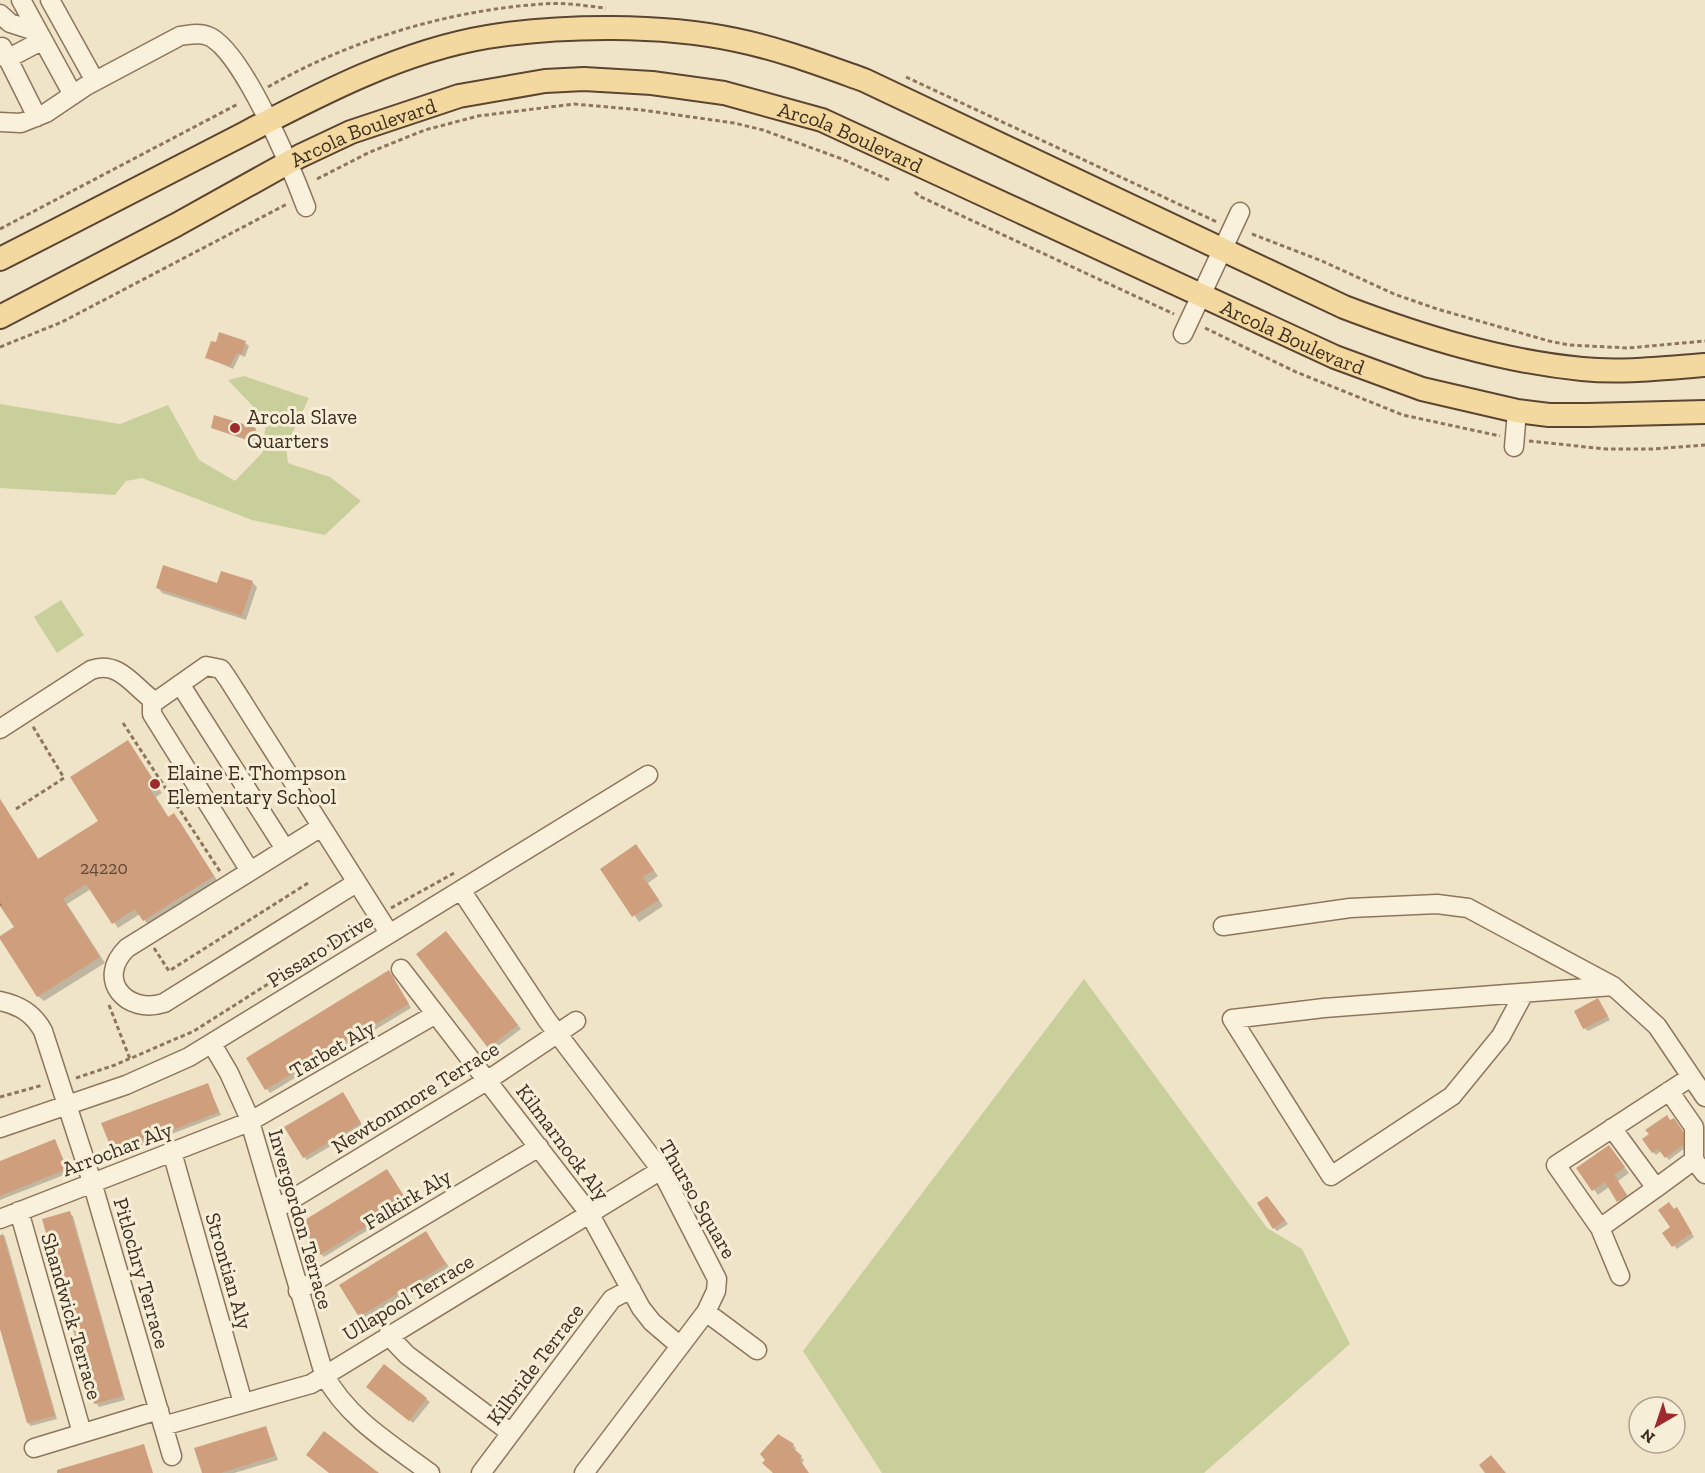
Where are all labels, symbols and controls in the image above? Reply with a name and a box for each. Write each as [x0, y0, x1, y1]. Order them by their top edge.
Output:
street label: Arcola Boulevard [285, 92, 439, 172]
street label: Arcola Boulevard [775, 96, 928, 178]
street label: Arcola Boulevard [1217, 294, 1369, 380]
place label: Arcola Slave Quarters [247, 404, 357, 453]
marker: Arcola Slave Quarters [228, 421, 242, 435]
place label: Elaine E. Thompson Elementary School [167, 760, 346, 809]
marker: Elaine E. Thompson Elementary School [148, 777, 162, 791]
house number: 24220 [80, 857, 128, 879]
street label: Pissaro Drive [262, 907, 378, 992]
street label: Tarbet Aly [285, 1015, 379, 1083]
street label: Newtonmore Terrace [327, 1035, 503, 1159]
street label: Kilmarnock Aly [511, 1079, 615, 1205]
street label: Arrochar Aly [58, 1116, 176, 1181]
street label: Invergordon Terrace [263, 1126, 339, 1312]
street label: Thurso Square [654, 1135, 742, 1263]
street label: Falkirk Aly [359, 1163, 455, 1235]
street label: Pitlochry Terrace [108, 1195, 176, 1351]
street label: Strontian Aly [200, 1210, 258, 1332]
street label: Shandwick Terrace [36, 1230, 108, 1402]
street label: Ullapool Terrace [338, 1248, 478, 1346]
street label: Kilbride Terrace [481, 1298, 589, 1430]
north arrow [1627, 1395, 1687, 1455]
text: N [1637, 1425, 1659, 1447]

